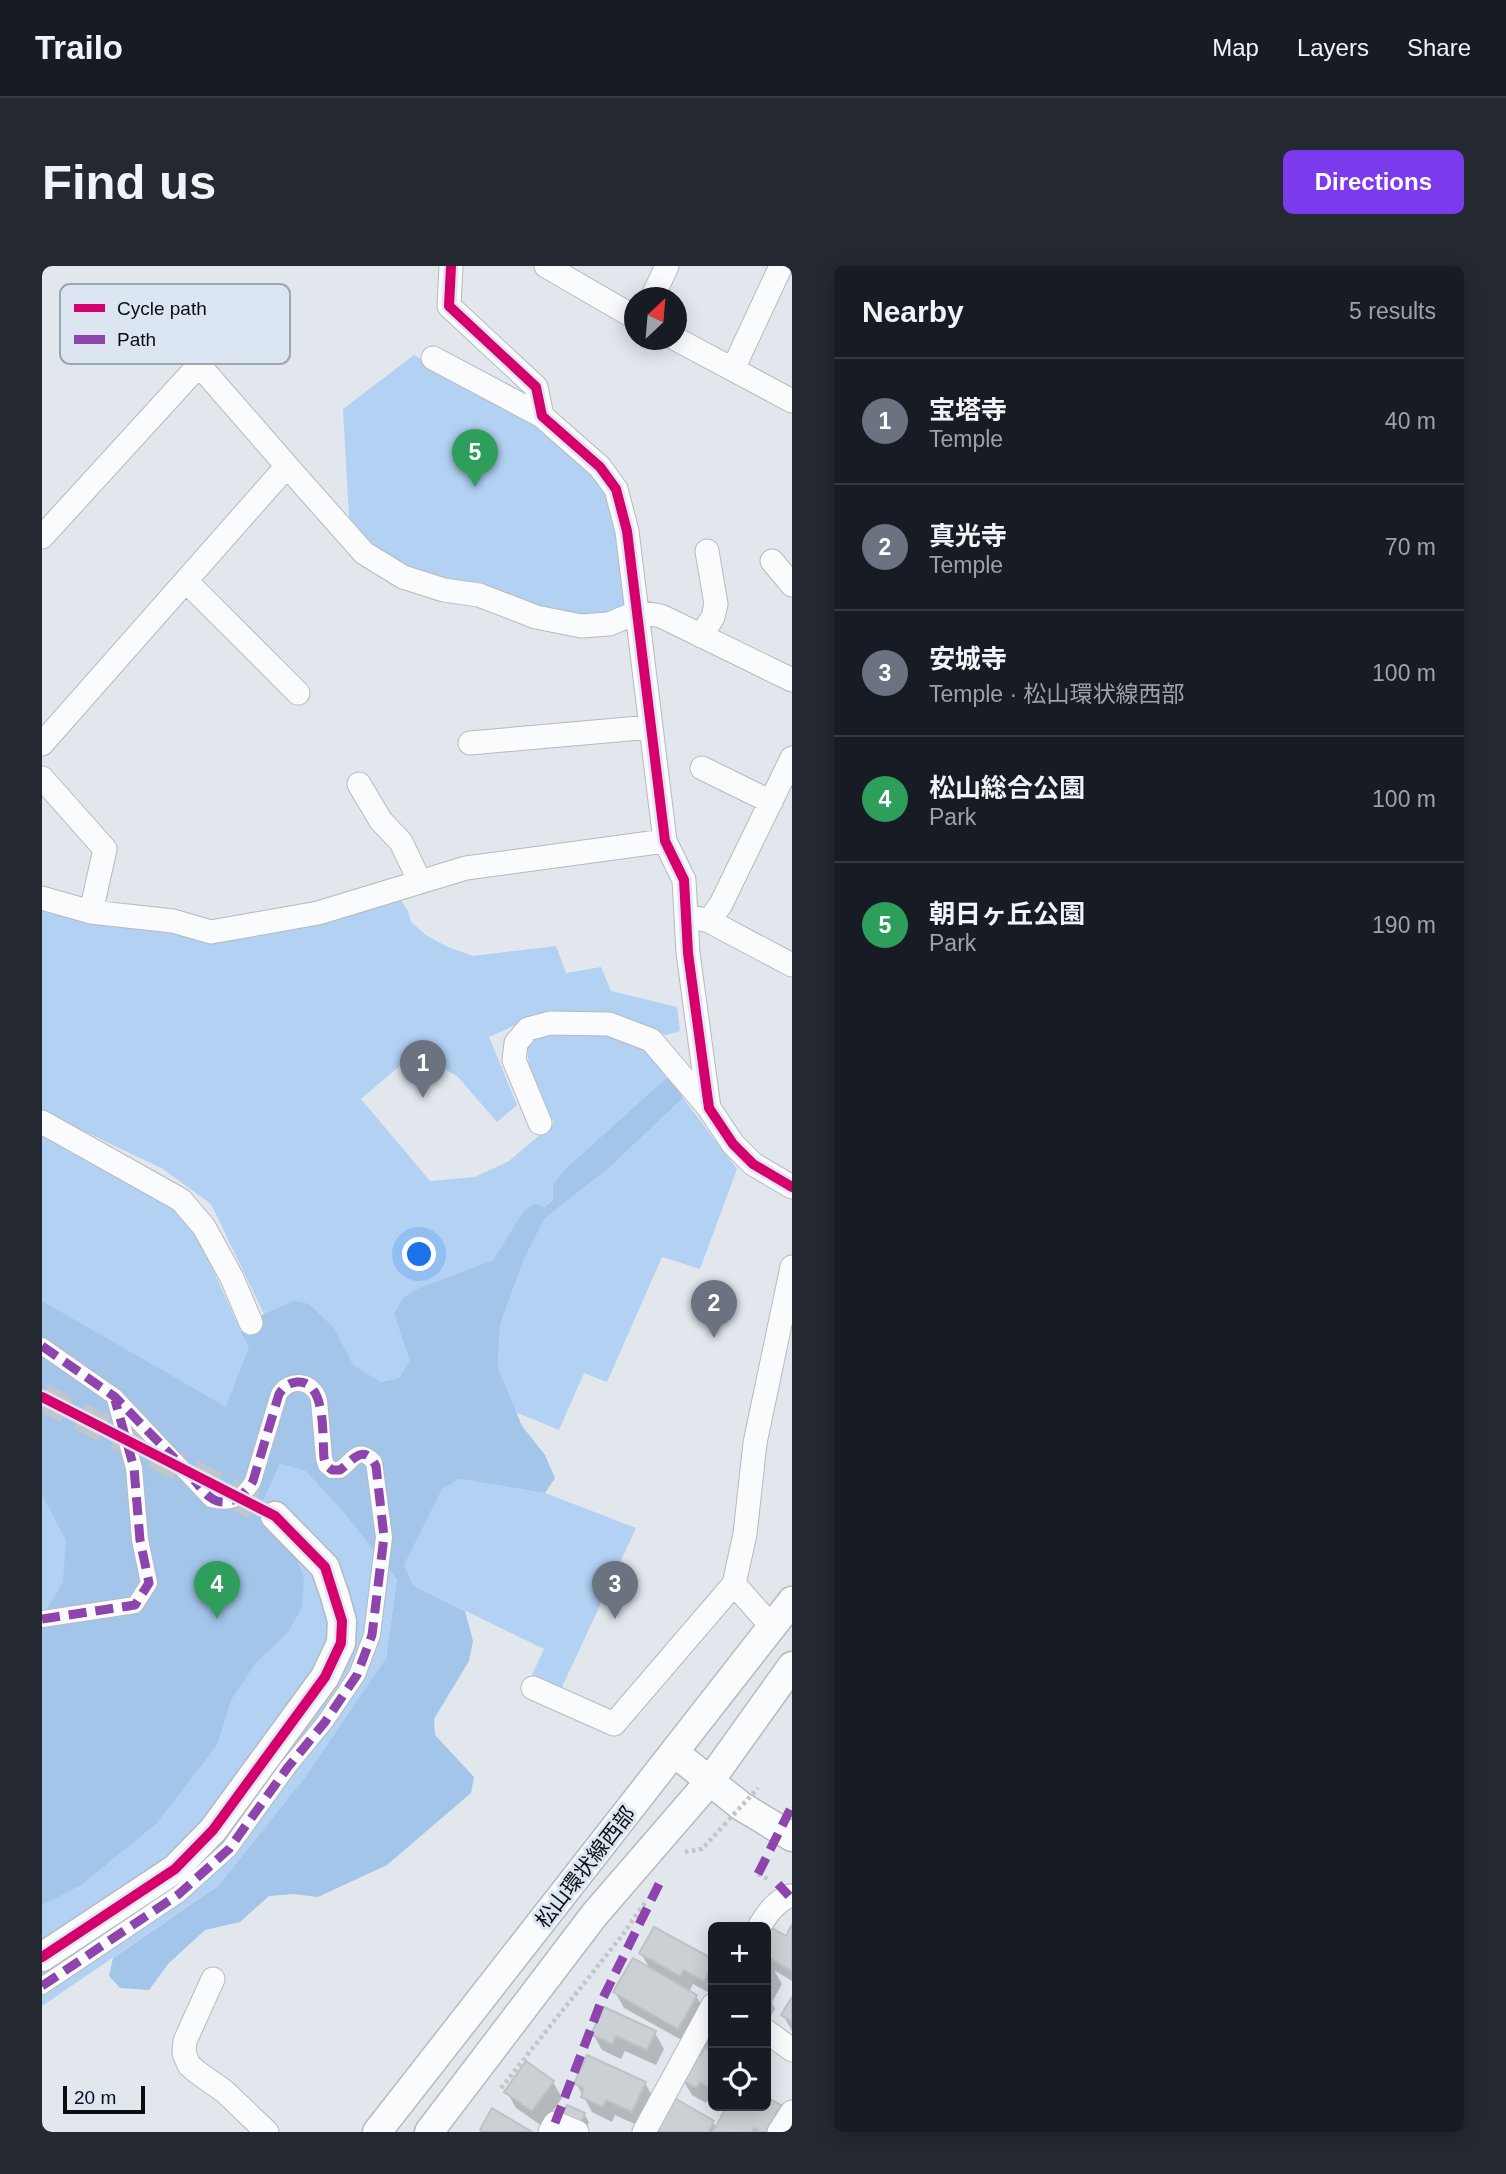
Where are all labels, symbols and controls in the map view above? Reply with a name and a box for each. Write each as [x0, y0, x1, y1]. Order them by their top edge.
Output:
text: Trailo [35, 29, 123, 66]
text: Map [1212, 34, 1259, 61]
text: Layers [1297, 34, 1369, 61]
text: Share [1407, 34, 1471, 61]
button: Directions [1283, 150, 1464, 214]
text: Find us [42, 155, 216, 209]
legend [60, 284, 290, 364]
north arrow [624, 287, 687, 350]
text: Nearby [862, 295, 964, 328]
text: Cycle path [117, 298, 207, 319]
text: 5 results [1349, 298, 1436, 324]
text: Path [117, 329, 156, 350]
text: 宝塔寺 [929, 395, 1007, 425]
text: 1 [879, 408, 891, 434]
text: 40 m [1385, 408, 1436, 434]
text: Temple [929, 426, 1003, 452]
pin: 5 [452, 429, 498, 487]
text: 真光寺 [929, 521, 1007, 551]
text: 2 [879, 534, 891, 560]
text: 70 m [1385, 534, 1436, 560]
text: Temple [929, 552, 1003, 578]
text: 安城寺 [929, 644, 1007, 674]
text: 3 [879, 660, 891, 686]
text: 100 m [1372, 660, 1436, 686]
text: Temple · 松山環状線西部 [929, 681, 1185, 707]
text: 松山総合公園 [929, 773, 1085, 803]
text: 4 [879, 786, 891, 812]
text: 100 m [1372, 786, 1436, 812]
text: Park [929, 804, 976, 830]
text: 朝日ヶ丘公園 [929, 899, 1085, 929]
text: 5 [879, 912, 891, 938]
text: 190 m [1372, 912, 1436, 938]
text: Park [929, 930, 976, 956]
pin: 1 [400, 1040, 446, 1098]
your location [402, 1237, 436, 1271]
pin: 2 [691, 1280, 737, 1338]
pin: 4 [194, 1561, 240, 1619]
pin: 3 [592, 1561, 638, 1619]
street label: 松山環状線西部 [531, 1802, 639, 1932]
map controls [708, 1922, 771, 2111]
button: + [708, 1922, 771, 1985]
button: − [708, 1985, 771, 2048]
button: locate [708, 2048, 771, 2111]
scale bar [63, 2083, 145, 2115]
text: 20 m [74, 2087, 116, 2108]

